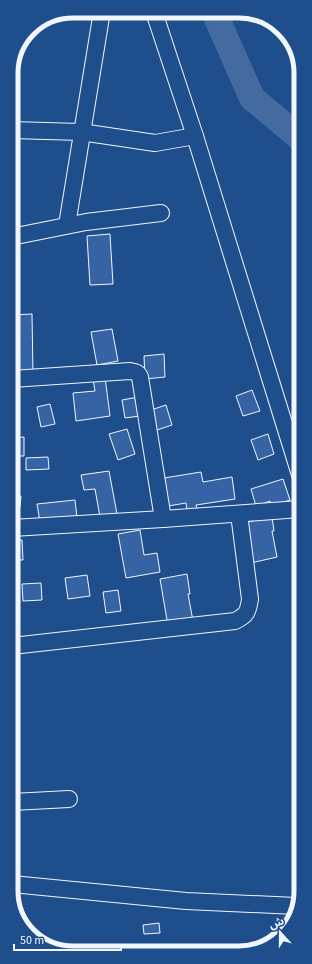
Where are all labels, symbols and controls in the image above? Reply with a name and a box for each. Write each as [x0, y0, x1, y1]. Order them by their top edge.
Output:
north arrow [260, 912, 300, 952]
text: ش [267, 913, 286, 933]
scale bar [14, 926, 121, 952]
text: 50 m [20, 932, 44, 949]

